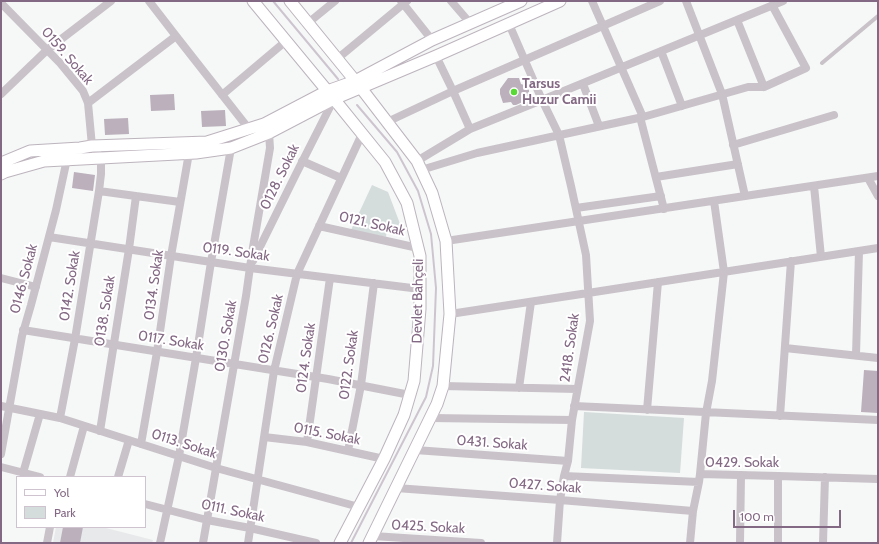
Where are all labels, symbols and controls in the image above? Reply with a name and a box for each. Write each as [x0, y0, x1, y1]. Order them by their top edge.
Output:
street label: 0159. Sokak [37, 24, 97, 88]
place label: Tarsus Huzur Camii [522, 76, 596, 108]
marker: Tarsus Huzur Camii [509, 87, 519, 97]
street label: 0128. Sokak [257, 141, 303, 213]
street label: 0121. Sokak [337, 208, 407, 240]
street label: 0119. Sokak [201, 239, 271, 265]
street label: 0146. Sokak [7, 242, 41, 316]
street label: 0134. Sokak [141, 249, 167, 321]
street label: 0142. Sokak [56, 250, 84, 322]
street label: Devlet Bahçeli [409, 258, 427, 344]
street label: 0138. Sokak [91, 274, 119, 348]
street label: 0126. Sokak [255, 293, 287, 365]
street label: 0130. Sokak [211, 299, 241, 373]
street label: 2418. Sokak [557, 312, 583, 384]
street label: 0124. Sokak [293, 322, 319, 394]
street label: 0117. Sokak [137, 327, 205, 355]
street label: 0122. Sokak [336, 329, 362, 401]
street label: 0115. Sokak [292, 419, 362, 449]
street label: 0113. Sokak [149, 426, 219, 462]
street label: 0431. Sokak [456, 432, 528, 454]
street label: 0429. Sokak [705, 455, 779, 471]
street label: 0427. Sokak [508, 475, 582, 497]
legend [16, 476, 146, 528]
text: Yol [54, 485, 69, 500]
street label: 0111. Sokak [200, 496, 266, 526]
scale bar [735, 502, 843, 528]
text: Park [54, 505, 76, 520]
text: 100 m [740, 509, 774, 524]
street label: 0425. Sokak [391, 517, 465, 537]

